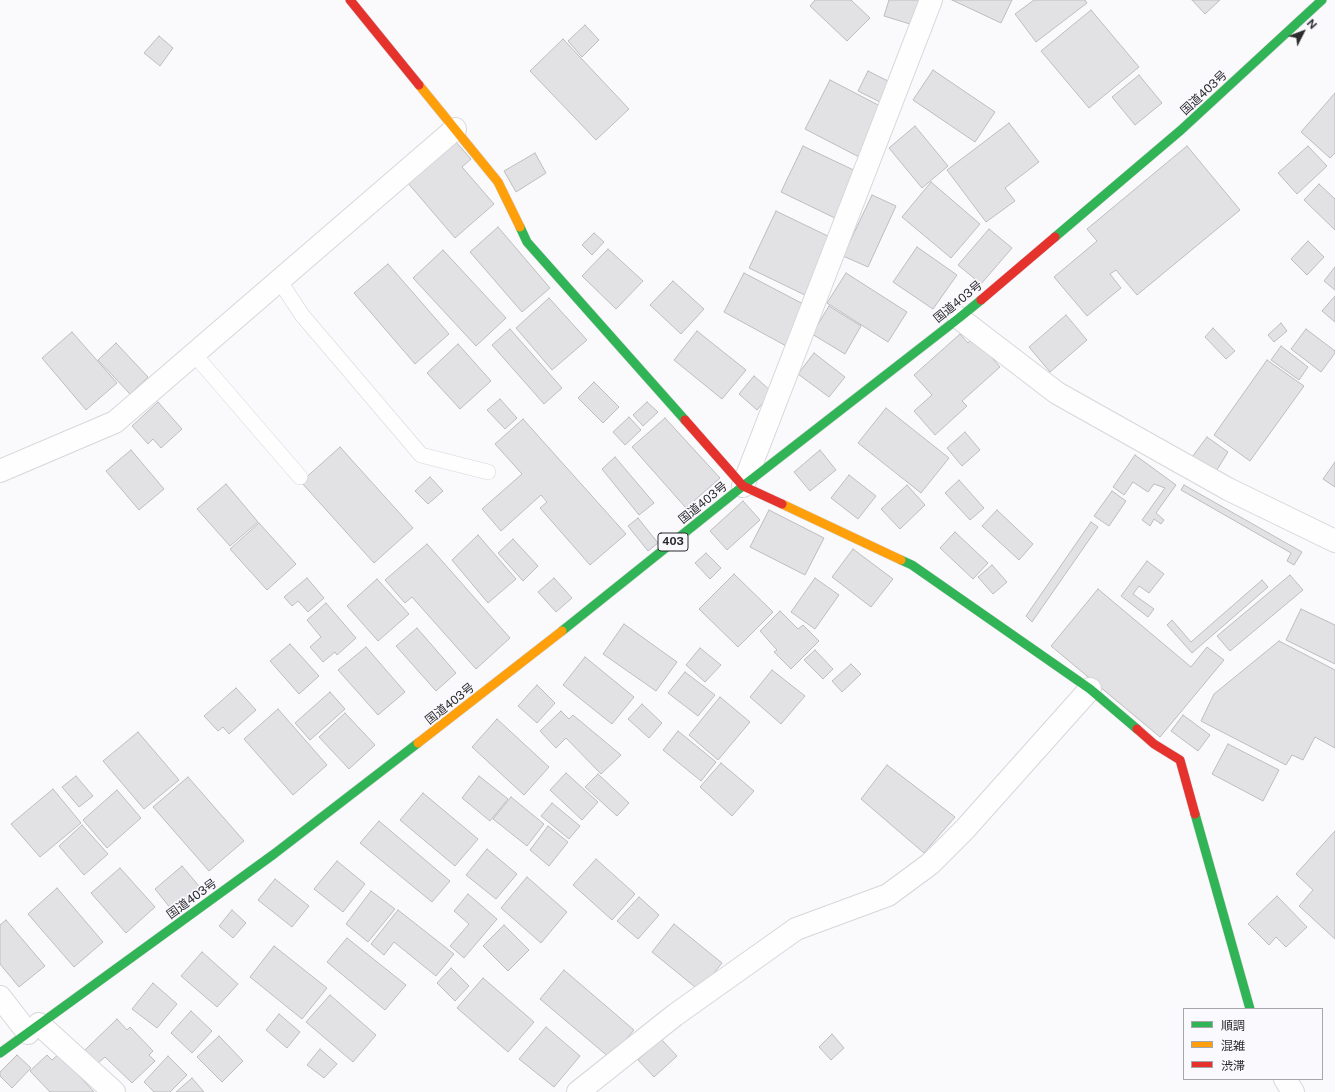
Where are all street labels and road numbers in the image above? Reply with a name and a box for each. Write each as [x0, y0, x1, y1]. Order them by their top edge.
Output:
street label: 国道403号 [1178, 68, 1230, 118]
street label: 国道403号 [931, 278, 985, 326]
street label: 国道403号 [676, 479, 730, 527]
road number: 403 [658, 533, 688, 551]
street label: 国道403号 [423, 680, 477, 728]
street label: 国道403号 [164, 876, 220, 922]

